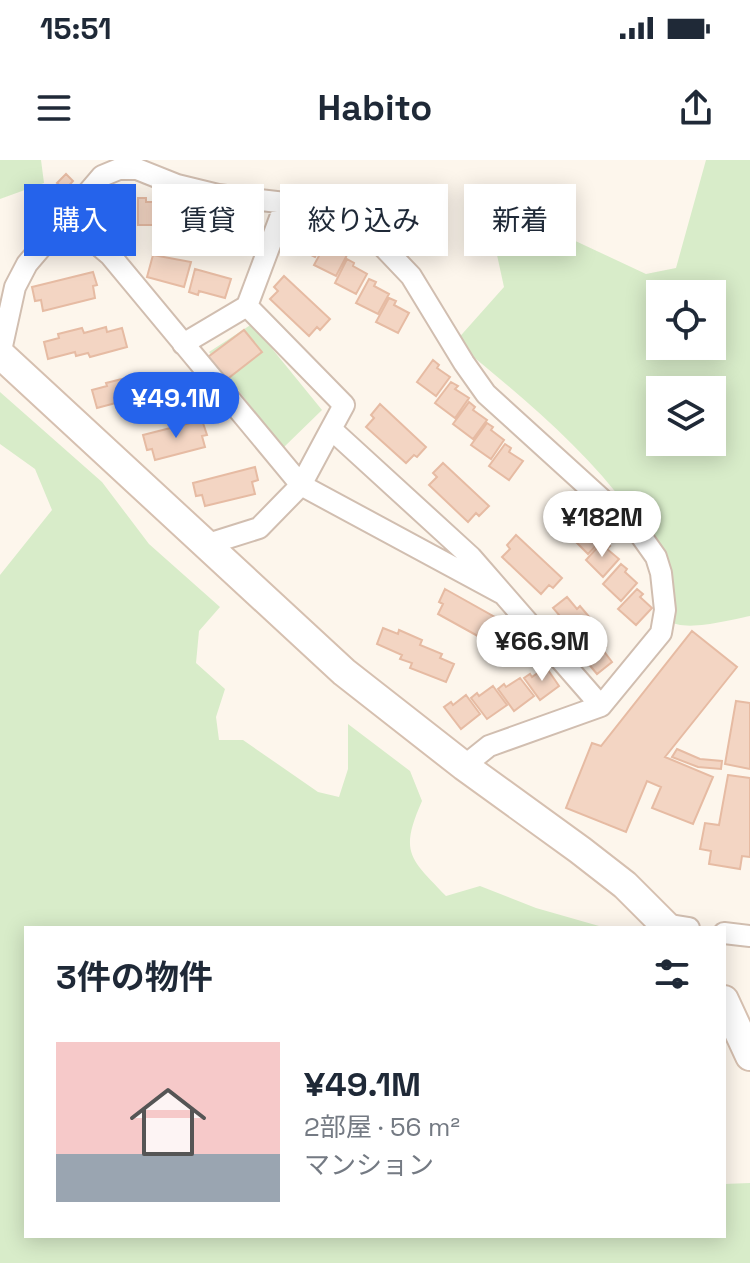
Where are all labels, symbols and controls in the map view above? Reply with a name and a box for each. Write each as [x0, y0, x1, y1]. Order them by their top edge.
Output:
text: 15:51 [40, 9, 112, 48]
text: Habito [318, 85, 432, 131]
icon: menu [32, 86, 76, 130]
icon: share [674, 86, 718, 130]
chip: 購入 [24, 184, 136, 256]
chip: 賃貸 [152, 184, 264, 256]
chip: 絞り込み [280, 184, 448, 256]
chip: 新着 [464, 184, 576, 256]
map controls [646, 280, 726, 456]
button: locate [646, 280, 726, 360]
pin: ¥49.1M [111, 372, 241, 440]
button: layers [646, 376, 726, 456]
text: ¥49.1M [131, 381, 221, 415]
pin: ¥182M [546, 491, 658, 559]
text: ¥182M [561, 500, 643, 534]
pin: ¥66.9M [477, 615, 607, 683]
text: ¥66.9M [495, 624, 589, 658]
icon: filters [650, 952, 694, 996]
text: 3件の物件 [56, 956, 213, 999]
text: ¥49.1M [304, 1063, 421, 1106]
icon: home [120, 1074, 216, 1170]
text: 2部屋 · 56 m² [304, 1110, 460, 1144]
text: マンション [304, 1148, 434, 1182]

